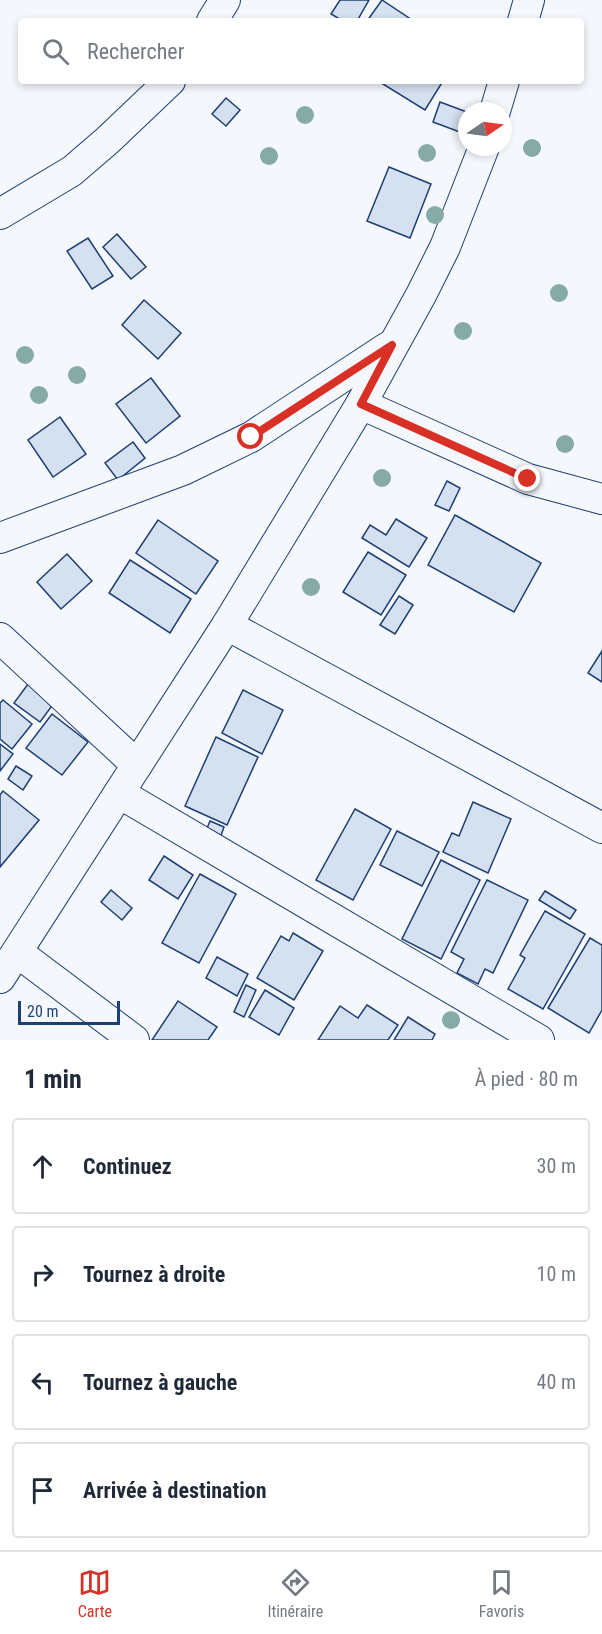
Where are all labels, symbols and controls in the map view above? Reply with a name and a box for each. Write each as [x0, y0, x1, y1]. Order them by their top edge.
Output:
search box [18, 18, 584, 84]
icon: search [39, 35, 72, 68]
text: Rechercher [87, 39, 184, 64]
north arrow [458, 102, 512, 156]
route start [237, 423, 263, 449]
route end [514, 465, 540, 491]
scale bar [18, 998, 120, 1025]
text: 20 m [27, 1002, 59, 1021]
text: 1 min [24, 1064, 82, 1094]
text: À pied · 80 m [475, 1067, 578, 1091]
icon: ahead [26, 1150, 59, 1183]
text: Continuez [83, 1154, 172, 1179]
text: 30 m [537, 1154, 576, 1178]
icon: right [26, 1258, 59, 1291]
text: Tournez à droite [83, 1262, 225, 1287]
text: 10 m [537, 1262, 576, 1286]
icon: left [26, 1366, 59, 1399]
text: Tournez à gauche [83, 1370, 237, 1395]
text: 40 m [537, 1370, 576, 1394]
icon: arrive [26, 1474, 59, 1507]
text: Arrivée à destination [83, 1478, 267, 1503]
tab: Carte [78, 1566, 112, 1621]
tab: Itinéraire [267, 1566, 323, 1621]
tab: Favoris [479, 1566, 524, 1621]

